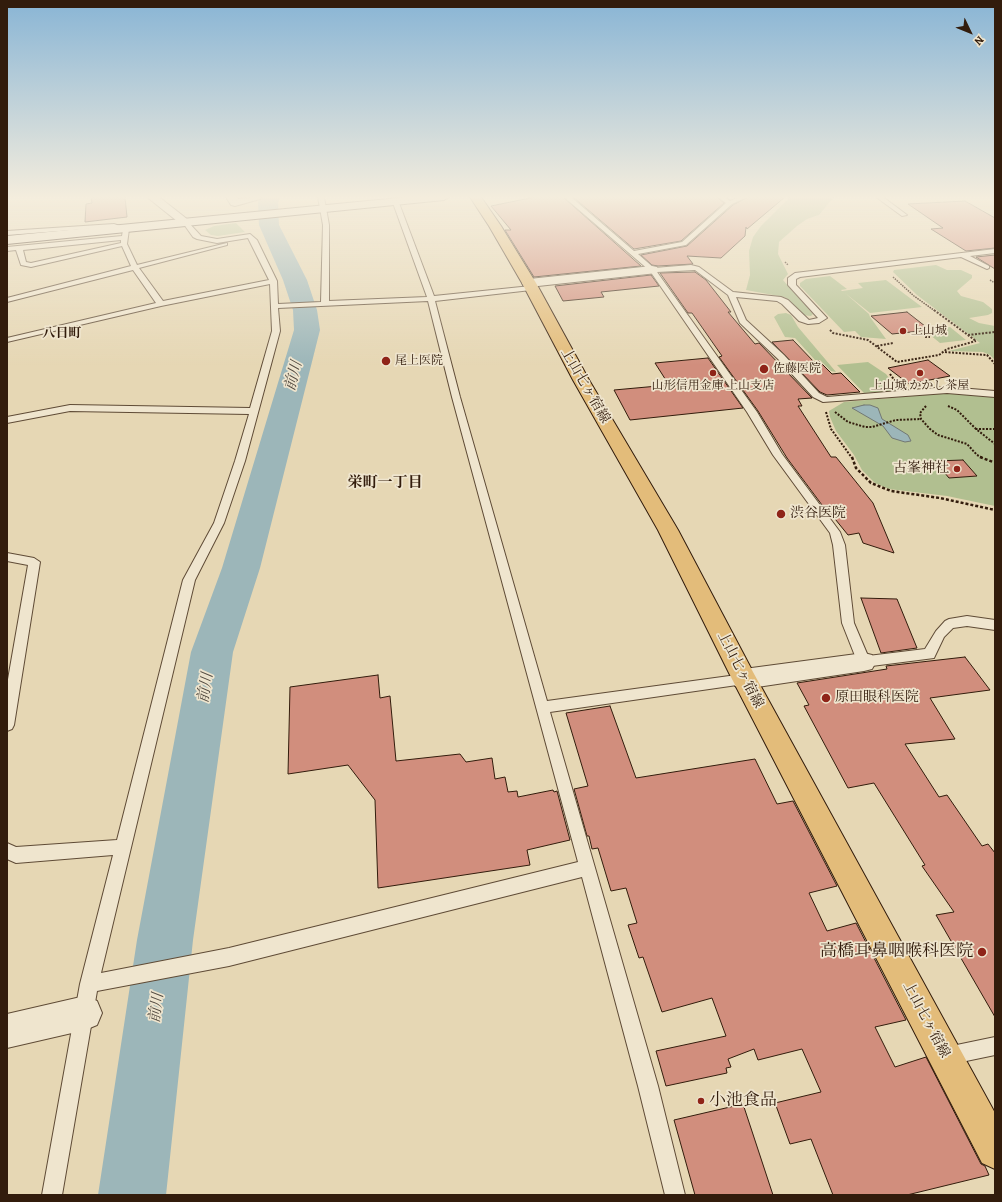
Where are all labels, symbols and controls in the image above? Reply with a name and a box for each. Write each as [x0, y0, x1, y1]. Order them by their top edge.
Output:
north arrow [950, 12, 990, 52]
text: N [971, 32, 987, 49]
place label: 上山城 [911, 324, 947, 338]
district label: 八日町 [43, 326, 81, 342]
marker: 上山城 [898, 326, 908, 336]
street label: 上山七ヶ宿線 [557, 345, 613, 427]
place label: 尾上医院 [395, 354, 443, 368]
marker: 尾上医院 [380, 355, 392, 367]
water label: 前川 [281, 359, 307, 393]
place label: 佐藤医院 [773, 362, 821, 376]
marker: 佐藤医院 [758, 363, 770, 375]
marker: 山形信用金庫 上山支店 [708, 368, 718, 378]
marker: 上山城 かかし茶屋 [915, 368, 925, 378]
place label: 山形信用金庫 上山支店 [652, 379, 774, 393]
place label: 上山城 かかし茶屋 [871, 379, 969, 393]
place label: 古峯神社 [893, 461, 949, 477]
marker: 古峯神社 [952, 464, 962, 474]
district label: 栄町一丁目 [348, 474, 422, 492]
place label: 渋谷医院 [790, 506, 846, 522]
marker: 渋谷医院 [775, 508, 787, 520]
street label: 上山七ヶ宿線 [713, 629, 767, 711]
water label: 前川 [195, 672, 217, 704]
place label: 原田眼科医院 [835, 690, 919, 706]
marker: 原田眼科医院 [820, 692, 832, 704]
place label: 高橋耳鼻咽喉科医院 [820, 942, 973, 962]
marker: 高橋耳鼻咽喉科医院 [976, 946, 988, 958]
street label: 上山七ヶ宿線 [899, 979, 953, 1061]
water label: 前川 [146, 992, 168, 1024]
place label: 小池食品 [709, 1091, 777, 1111]
marker: 小池食品 [696, 1096, 706, 1106]

